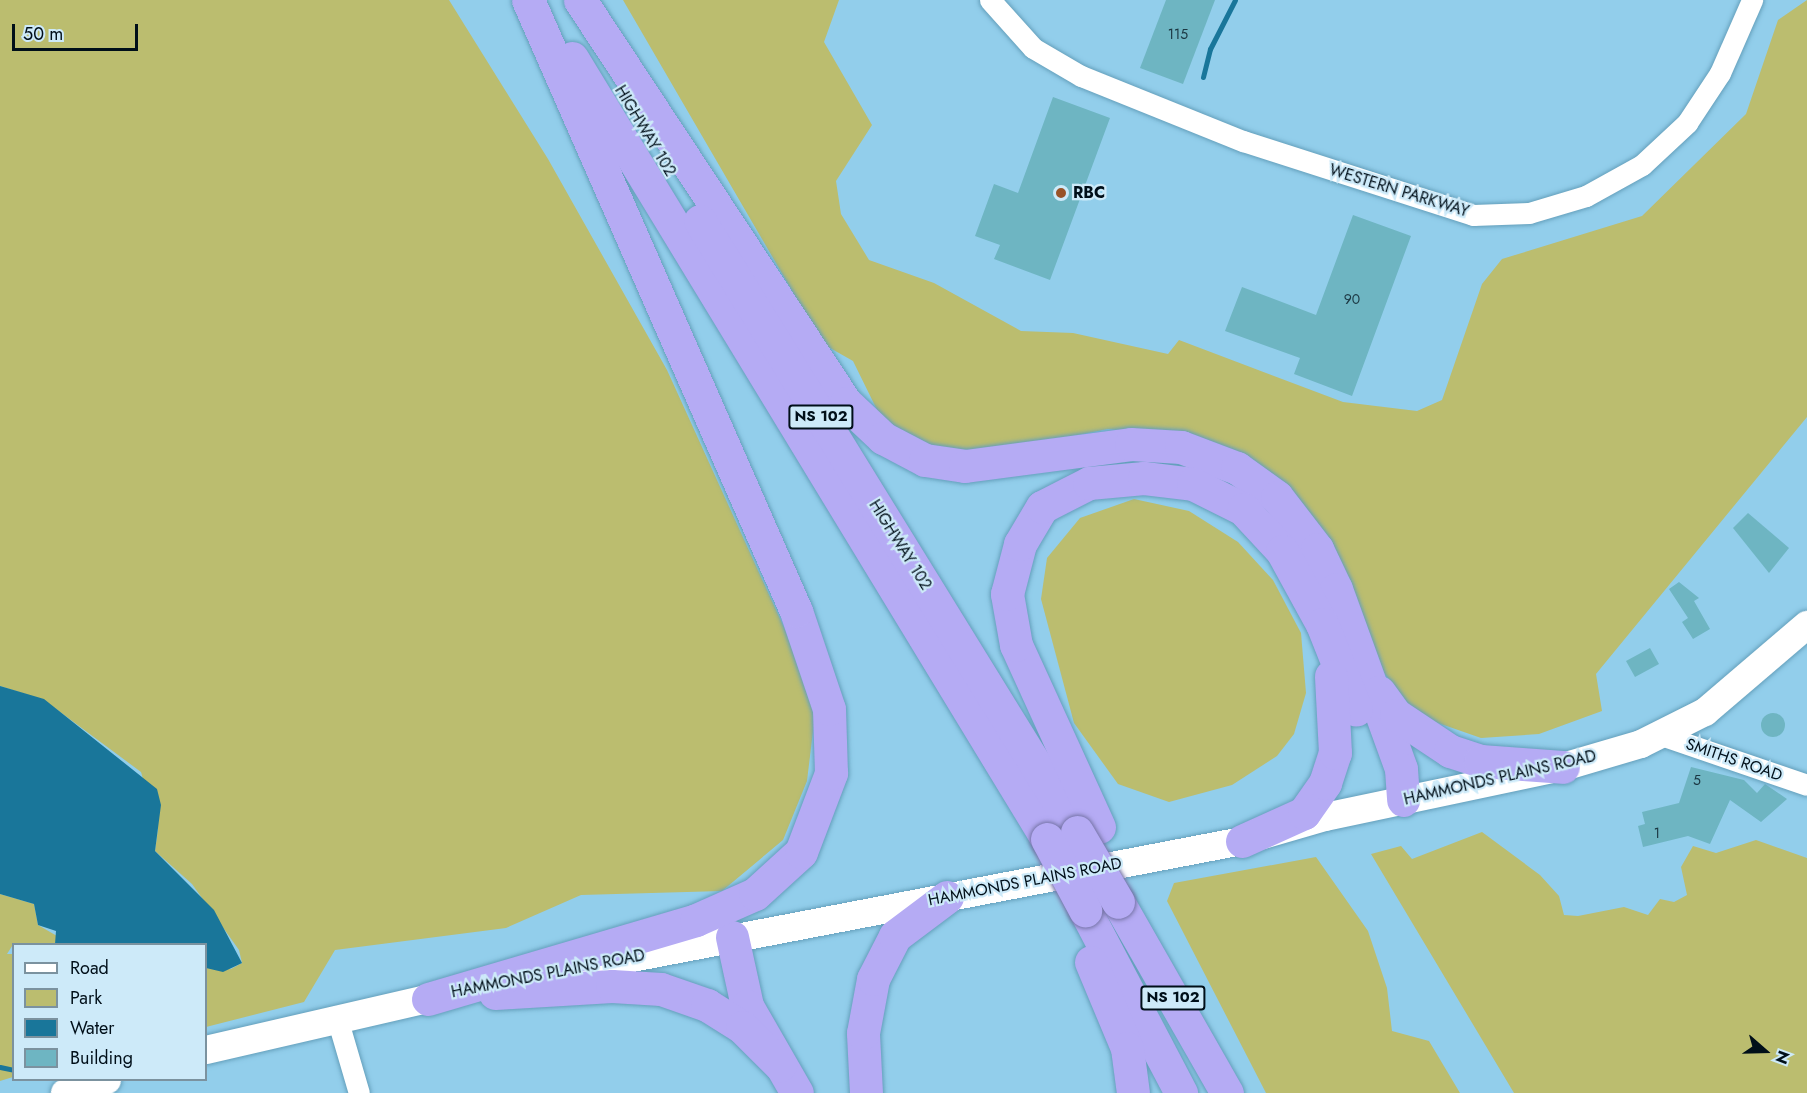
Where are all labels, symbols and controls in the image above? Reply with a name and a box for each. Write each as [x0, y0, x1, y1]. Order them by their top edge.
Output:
scale bar [15, 12, 141, 50]
text: 50 m [23, 21, 63, 47]
house number: 115 [1168, 26, 1188, 42]
street label: HIGHWAY 102 [610, 82, 680, 180]
street label: WESTERN PARKWAY [1327, 161, 1471, 221]
place label: RBC [1073, 183, 1105, 203]
marker: RBC [1054, 186, 1068, 200]
house number: 90 [1344, 291, 1360, 307]
road number: NS 102 [788, 405, 854, 429]
street label: HIGHWAY 102 [865, 496, 935, 594]
street label: SMITHS ROAD [1683, 735, 1785, 785]
street label: HAMMONDS PLAINS ROAD [1402, 747, 1598, 809]
house number: 5 [1693, 772, 1701, 788]
house number: 1 [1654, 825, 1660, 841]
street label: HAMMONDS PLAINS ROAD [927, 854, 1123, 910]
legend [12, 943, 207, 1081]
street label: HAMMONDS PLAINS ROAD [450, 946, 646, 1002]
text: Road [70, 955, 109, 981]
text: Park [70, 985, 102, 1011]
road number: NS 102 [1140, 986, 1206, 1010]
text: Water [70, 1015, 114, 1041]
north arrow [1735, 1021, 1795, 1081]
text: Building [70, 1045, 133, 1071]
text: N [1769, 1047, 1795, 1067]

